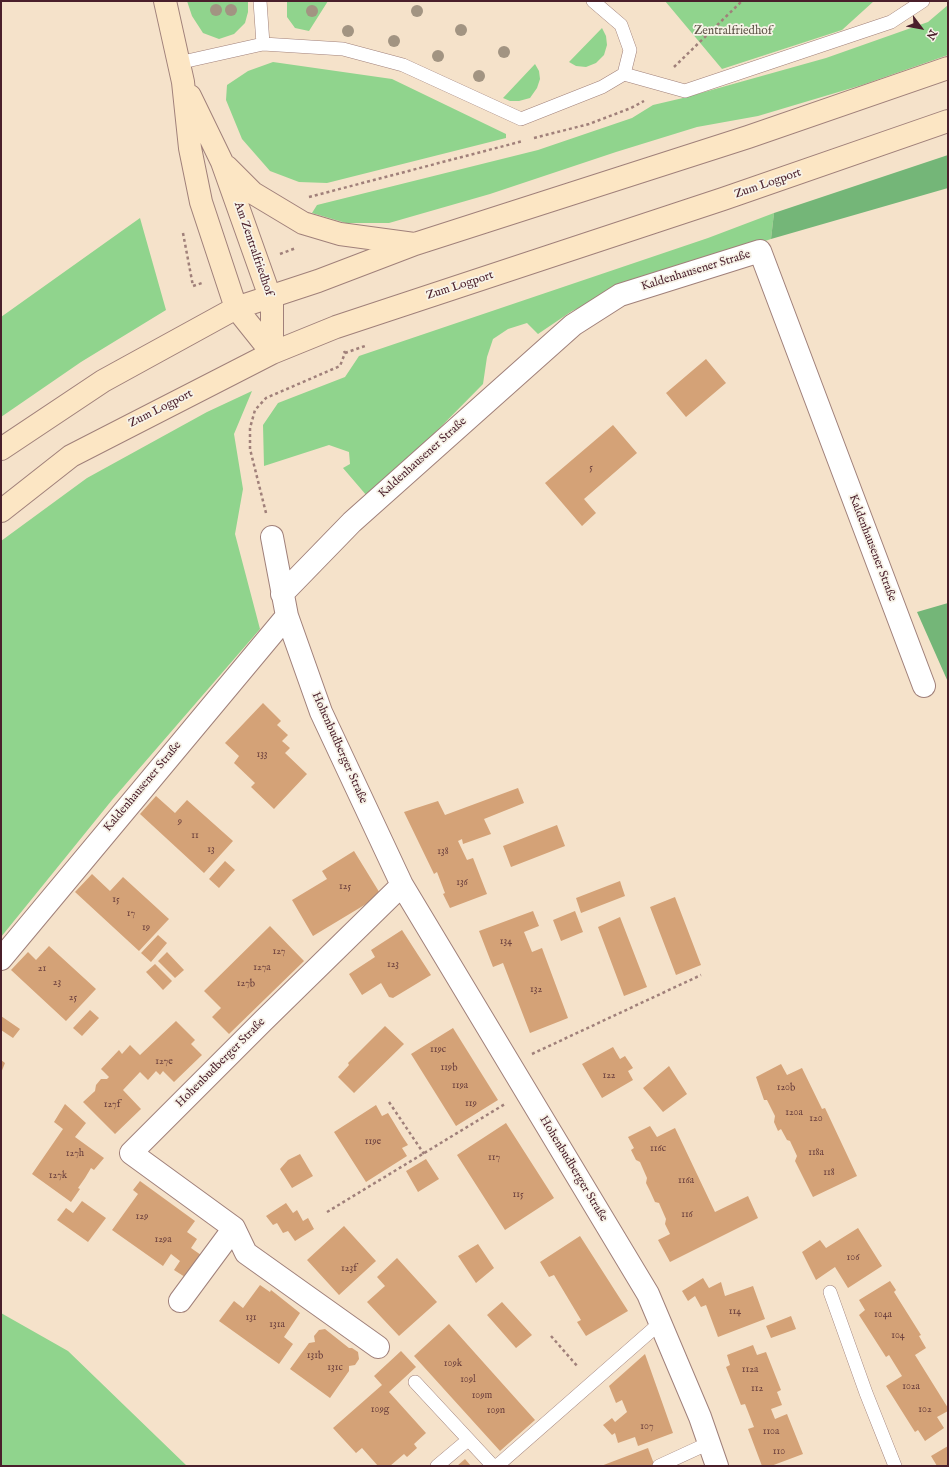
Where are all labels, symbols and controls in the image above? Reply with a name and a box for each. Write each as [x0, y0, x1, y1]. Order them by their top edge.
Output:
north arrow [901, 8, 941, 48]
park label: Zentralfriedhof [694, 25, 772, 39]
text: N [923, 27, 940, 42]
street label: Zum Logport [733, 166, 803, 202]
street label: Am Zentralfriedhof [230, 200, 276, 298]
street label: Kaldenhausener Straße [640, 248, 752, 294]
street label: Zum Logport [425, 268, 495, 304]
street label: Zum Logport [127, 387, 195, 431]
street label: Kaldenhausener Straße [376, 415, 470, 501]
house number: 5 [589, 462, 593, 474]
street label: Kaldenhausener Straße [845, 492, 899, 604]
street label: Hohenbudberger Straße [308, 690, 370, 806]
street label: Kaldenhausener Straße [101, 739, 185, 835]
house number: 133 [256, 749, 268, 761]
house number: 9 [178, 816, 182, 828]
house number: 11 [191, 830, 199, 842]
house number: 13 [207, 844, 215, 856]
house number: 138 [437, 846, 449, 858]
house number: 136 [456, 877, 468, 889]
house number: 125 [339, 881, 351, 893]
house number: 15 [112, 894, 120, 906]
house number: 17 [127, 908, 135, 920]
house number: 19 [142, 922, 150, 934]
house number: 134 [500, 936, 512, 948]
house number: 127 [273, 946, 285, 958]
house number: 123 [387, 959, 399, 971]
house number: 127a [253, 962, 271, 974]
house number: 21 [38, 963, 46, 975]
house number: 23 [53, 977, 61, 989]
house number: 127b [237, 978, 255, 990]
house number: 132 [530, 984, 542, 996]
house number: 25 [69, 992, 77, 1004]
street label: Hohenbudberger Straße [173, 1015, 269, 1111]
house number: 119c [430, 1044, 446, 1056]
house number: 127e [155, 1056, 173, 1068]
house number: 119b [440, 1062, 458, 1074]
house number: 122 [602, 1070, 616, 1082]
house number: 119a [452, 1080, 468, 1092]
house number: 120b [777, 1082, 795, 1094]
house number: 119 [465, 1098, 477, 1110]
house number: 127f [104, 1099, 120, 1111]
house number: 120a [785, 1107, 803, 1119]
house number: 120 [809, 1113, 823, 1125]
street label: Hohenbudberger Straße [536, 1114, 610, 1224]
house number: 119e [365, 1136, 381, 1148]
house number: 116c [650, 1143, 666, 1155]
house number: 118a [808, 1147, 824, 1159]
house number: 127h [66, 1148, 84, 1160]
house number: 117 [488, 1152, 500, 1164]
house number: 118 [823, 1167, 835, 1179]
house number: 127k [49, 1170, 67, 1182]
house number: 116a [678, 1175, 694, 1187]
house number: 115 [512, 1189, 524, 1201]
house number: 116 [681, 1209, 693, 1221]
house number: 129 [136, 1211, 148, 1223]
house number: 129a [154, 1234, 172, 1246]
house number: 106 [847, 1252, 859, 1264]
house number: 123f [341, 1263, 357, 1275]
house number: 114 [729, 1306, 741, 1318]
house number: 104a [874, 1309, 892, 1321]
house number: 131 [245, 1312, 257, 1324]
house number: 131a [269, 1319, 285, 1331]
house number: 104 [891, 1330, 905, 1342]
house number: 131b [307, 1350, 323, 1362]
house number: 109k [444, 1358, 462, 1370]
house number: 131c [327, 1362, 343, 1374]
house number: 112a [742, 1364, 758, 1376]
house number: 109l [460, 1374, 476, 1386]
house number: 102a [902, 1381, 920, 1393]
house number: 112 [751, 1383, 763, 1395]
house number: 109m [472, 1390, 492, 1402]
house number: 109g [371, 1404, 389, 1416]
house number: 102 [918, 1404, 932, 1416]
house number: 109n [487, 1405, 505, 1417]
house number: 107 [640, 1421, 654, 1433]
house number: 110a [763, 1426, 779, 1438]
house number: 110 [773, 1446, 785, 1458]

